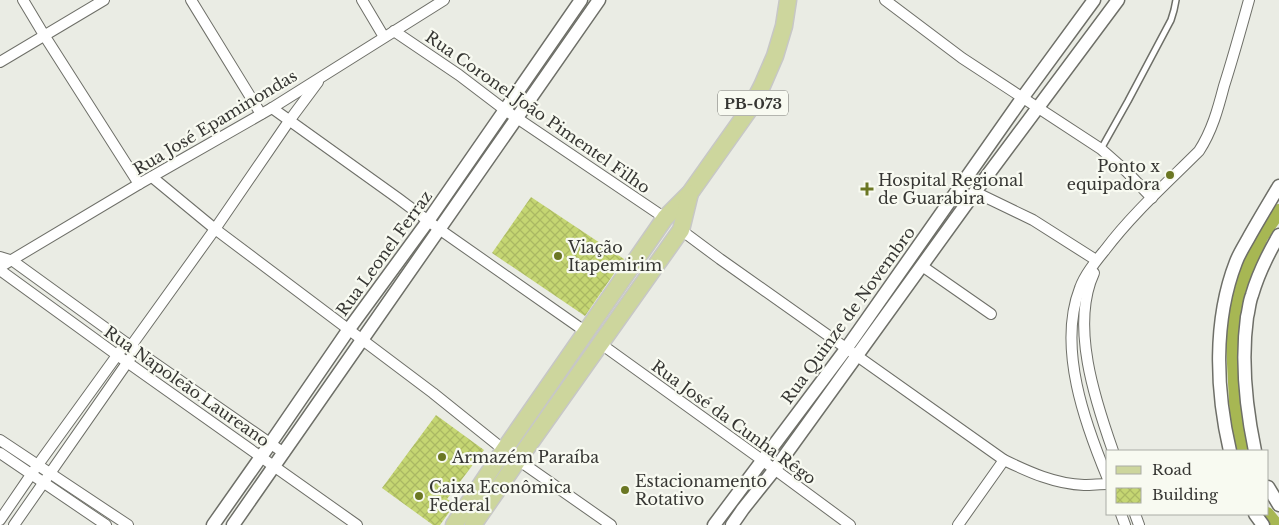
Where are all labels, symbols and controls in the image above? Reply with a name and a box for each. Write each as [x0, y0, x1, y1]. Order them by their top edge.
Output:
street label: Rua Coronel João Pimentel Filho [422, 26, 654, 198]
street label: Rua José Epaminondas [130, 65, 300, 179]
road number: PB-073 [718, 90, 788, 116]
place label: Ponto x equipadora [1067, 156, 1160, 194]
marker: Ponto x equipadora [1164, 169, 1176, 181]
place label: Hospital Regional de Guarabira [878, 170, 1023, 208]
marker: Hospital Regional de Guarabira [860, 182, 874, 196]
street label: Rua Leonel Ferraz [332, 186, 436, 320]
street label: Rua Quinze de Novembro [777, 222, 919, 408]
place label: Viação Itapemirim [567, 237, 662, 275]
marker: Viação Itapemirim [552, 250, 564, 262]
street label: Rua Napoleão Laureano [101, 321, 273, 451]
street label: Rua José da Cunha Rêgo [648, 356, 820, 488]
place label: Armazém Paraíba [451, 447, 599, 467]
legend [1106, 450, 1269, 515]
marker: Armazém Paraíba [436, 451, 448, 463]
text: Road [1152, 460, 1192, 479]
place label: Estacionamento Rotativo [635, 471, 767, 509]
place label: Caixa Econômica Federal [429, 477, 572, 515]
marker: Estacionamento Rotativo [619, 484, 631, 496]
text: Building [1152, 485, 1219, 504]
marker: Caixa Econômica Federal [413, 490, 425, 502]

